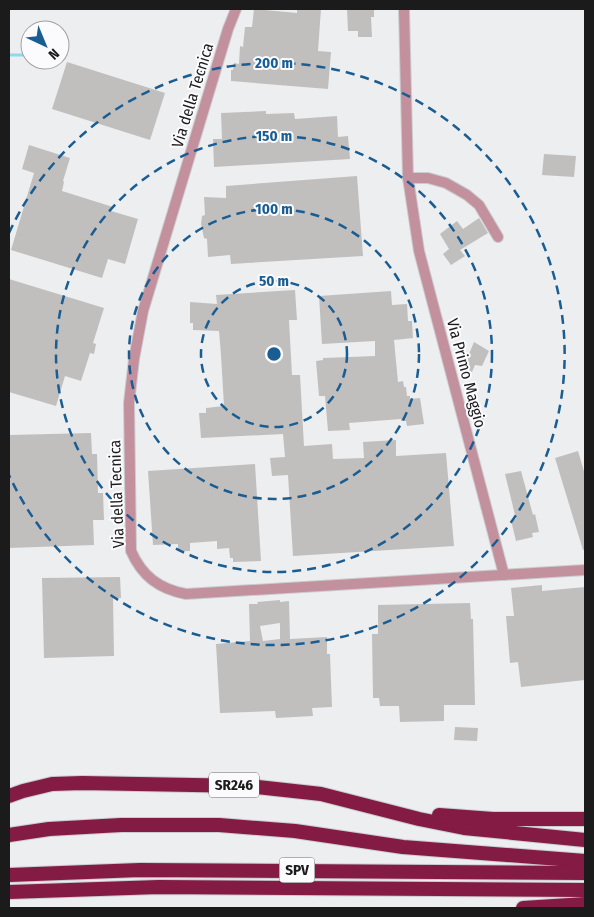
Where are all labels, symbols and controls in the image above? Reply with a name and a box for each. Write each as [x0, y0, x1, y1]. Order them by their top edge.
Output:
north arrow [20, 20, 70, 70]
street label: Via della Tecnica [168, 40, 217, 150]
text: N [45, 45, 63, 63]
text: 200 m [254, 54, 293, 72]
text: 150 m [256, 127, 292, 145]
text: 100 m [255, 200, 293, 218]
text: 50 m [259, 272, 289, 290]
street label: Via Primo Maggio [443, 316, 490, 430]
centre of rings [265, 345, 283, 363]
street label: Via della Tecnica [105, 439, 128, 549]
road number: SR246 [209, 772, 259, 798]
road number: SPV [280, 858, 314, 882]

